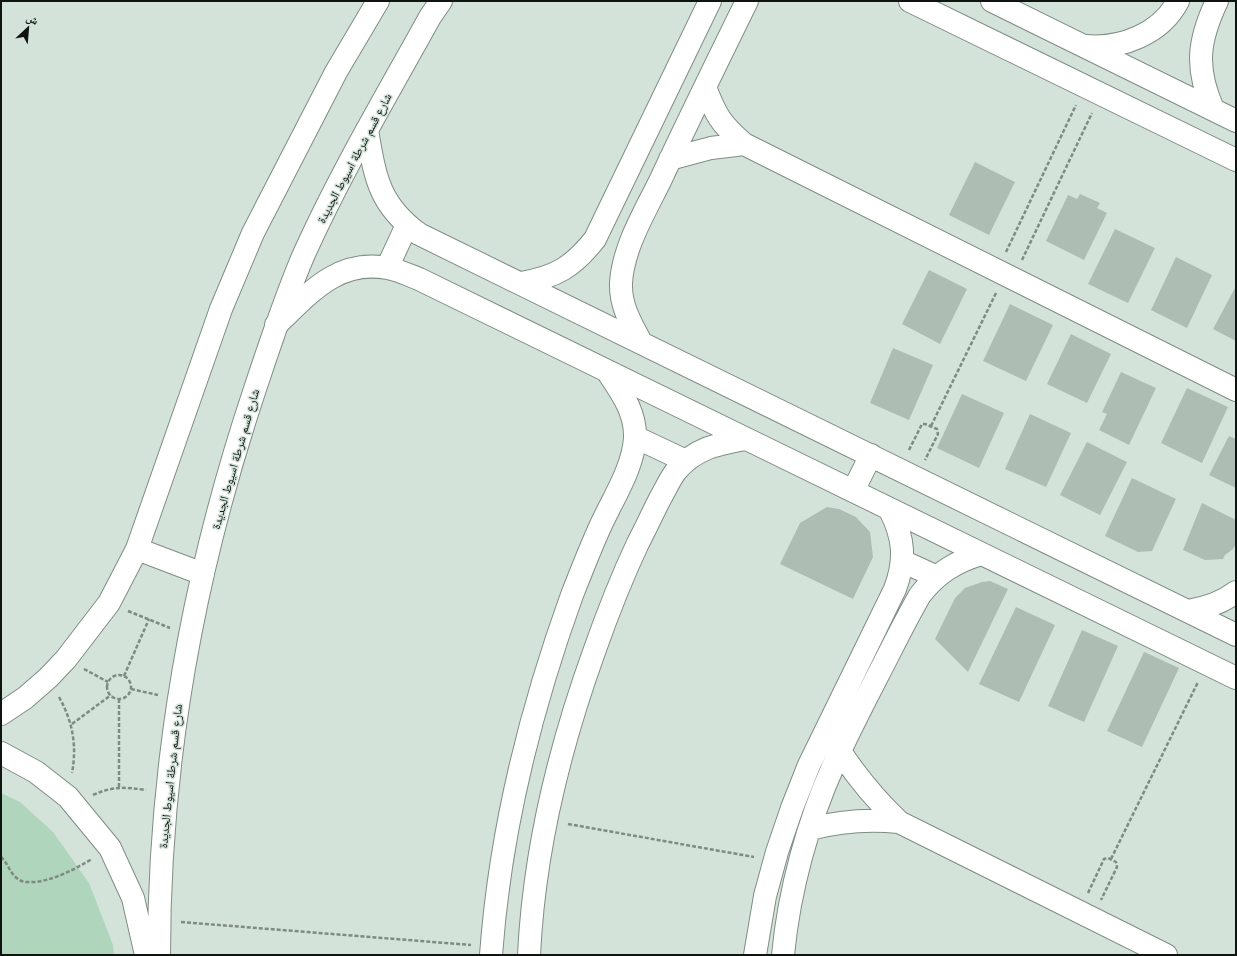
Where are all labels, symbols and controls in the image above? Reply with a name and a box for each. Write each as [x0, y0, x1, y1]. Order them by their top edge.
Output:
north arrow [8, 8, 48, 48]
text: ش [24, 10, 41, 29]
street label: شارع قسم شرطة اسيوط الجديدة [313, 90, 396, 226]
street label: شارع قسم شرطة اسيوط الجديدة [208, 387, 263, 531]
street label: شارع قسم شرطة اسيوط الجديدة [155, 703, 186, 849]

